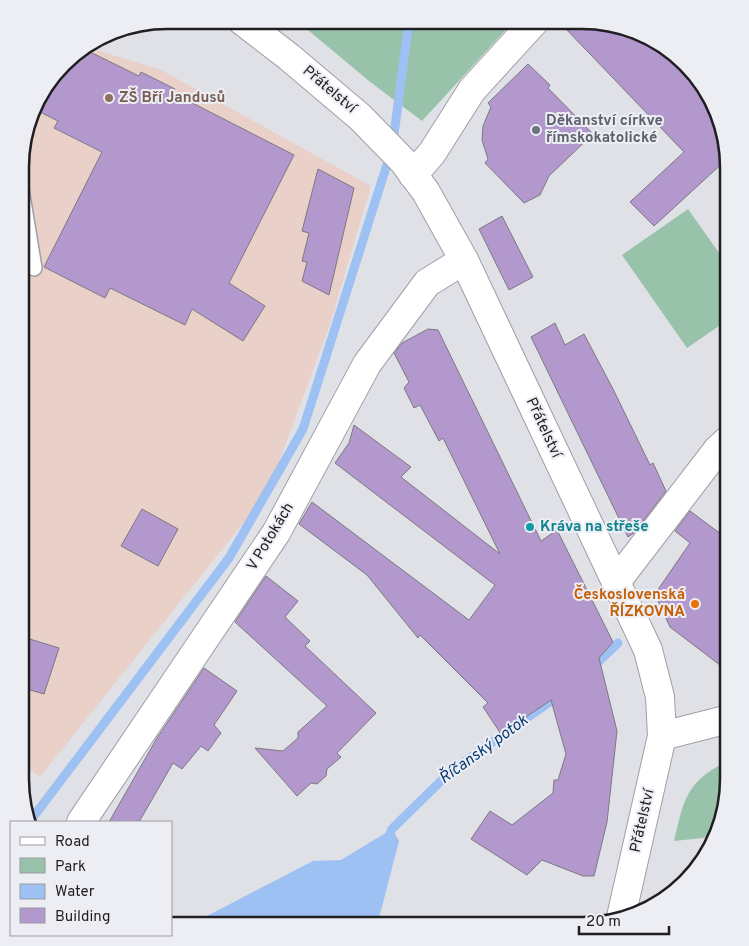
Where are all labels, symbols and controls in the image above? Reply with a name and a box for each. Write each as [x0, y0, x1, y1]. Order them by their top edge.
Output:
street label: Přátelství [298, 62, 361, 119]
place label: ZŠ Bří Jandusů [119, 87, 225, 108]
marker: ZŠ Bří Jandusů [103, 92, 115, 104]
place label: Děkanství církve římskokatolické [546, 112, 663, 148]
marker: Děkanství církve římskokatolické [530, 124, 542, 136]
street label: Přátelství [521, 395, 566, 462]
street label: V Potokách [243, 499, 299, 575]
place label: Kráva na střeše [540, 518, 649, 537]
marker: Kráva na střeše [524, 521, 536, 533]
place label: Československá ŘÍZKOVNA [574, 584, 685, 622]
marker: Československá ŘÍZKOVNA [689, 598, 701, 610]
water label: Říčanský potok [434, 709, 533, 789]
street label: Přátelství [626, 786, 660, 855]
legend [10, 821, 172, 936]
text: Road [55, 833, 90, 852]
text: Park [55, 858, 86, 877]
text: Water [55, 883, 95, 902]
scale bar [579, 904, 669, 936]
text: Building [55, 908, 110, 927]
text: 20 m [586, 913, 621, 932]

